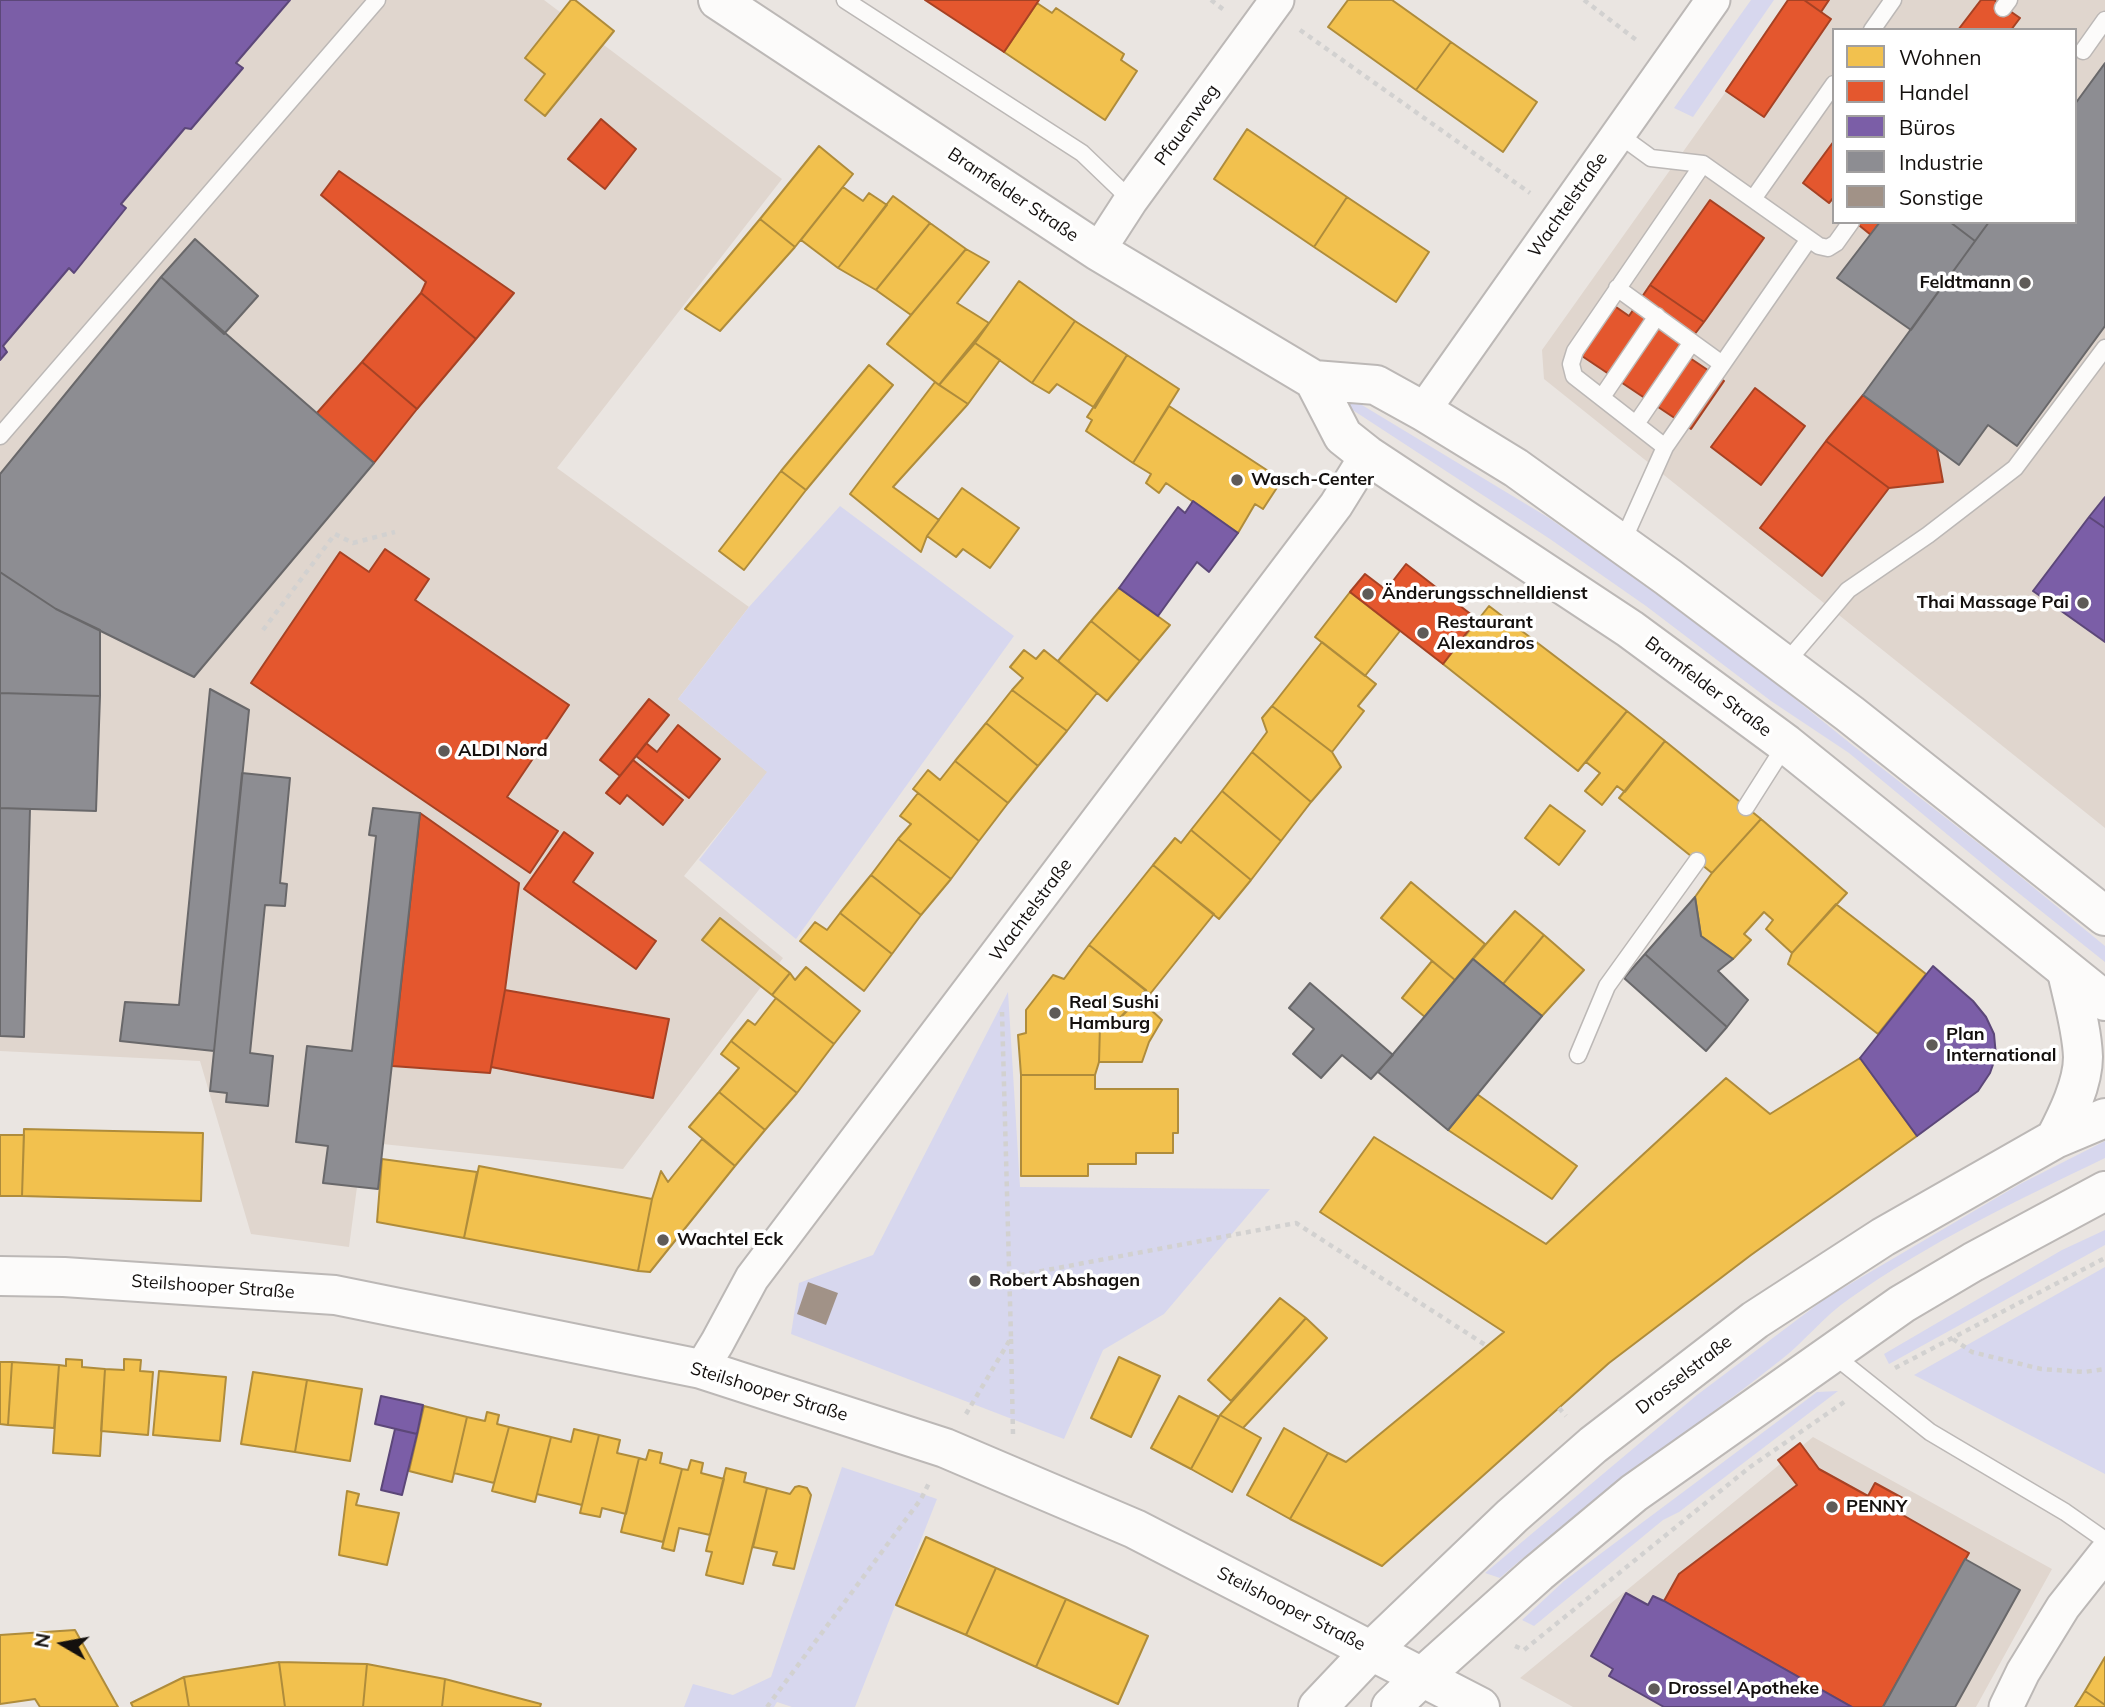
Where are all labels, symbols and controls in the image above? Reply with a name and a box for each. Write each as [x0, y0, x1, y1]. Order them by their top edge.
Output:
legend [1832, 28, 2077, 224]
text: Wohnen [1899, 44, 1981, 70]
text: Handel [1899, 79, 1969, 105]
street label: Pfauenweg [1150, 80, 1224, 170]
text: Büros [1899, 114, 1955, 140]
street label: Bramfelder Straße [944, 143, 1082, 247]
street label: Wachtelstraße [1524, 148, 1612, 262]
text: Industrie [1899, 149, 1983, 175]
text: Sonstige [1899, 184, 1983, 210]
place label: Feldtmann [1919, 272, 2011, 294]
marker: Feldtmann [2017, 275, 2033, 291]
place label: Wasch-Center [1251, 469, 1374, 491]
marker: Wasch-Center [1229, 472, 1245, 488]
place label: Änderungsschnelldienst [1382, 583, 1588, 605]
marker: Änderungsschnelldienst [1360, 586, 1376, 602]
place label: Thai Massage Pai [1917, 592, 2069, 614]
marker: Thai Massage Pai [2075, 595, 2091, 611]
place label: Restaurant Alexandros [1437, 612, 1535, 654]
marker: Restaurant Alexandros [1415, 625, 1431, 641]
street label: Bramfelder Straße [1640, 632, 1776, 742]
place label: ALDI Nord [458, 740, 548, 762]
marker: ALDI Nord [436, 743, 452, 759]
street label: Wachtelstraße [985, 854, 1077, 966]
place label: Real Sushi Hamburg [1069, 992, 1159, 1034]
marker: Real Sushi Hamburg [1047, 1005, 1063, 1021]
place label: Plan International [1946, 1024, 2057, 1066]
marker: Plan International [1924, 1037, 1940, 1053]
place label: Wachtel Eck [677, 1229, 783, 1251]
marker: Wachtel Eck [655, 1232, 671, 1248]
place label: Robert Abshagen [989, 1270, 1140, 1292]
street label: Steilshooper Straße [131, 1271, 295, 1303]
marker: Robert Abshagen [967, 1273, 983, 1289]
street label: Drosselstraße [1632, 1331, 1736, 1419]
street label: Steilshooper Straße [688, 1358, 850, 1426]
place label: PENNY [1846, 1496, 1907, 1518]
marker: PENNY [1824, 1499, 1840, 1515]
street label: Steilshooper Straße [1213, 1562, 1369, 1656]
north arrow [28, 1609, 98, 1679]
text: N [29, 1631, 55, 1650]
place label: Drossel Apotheke [1668, 1678, 1819, 1700]
marker: Drossel Apotheke [1646, 1681, 1662, 1697]

